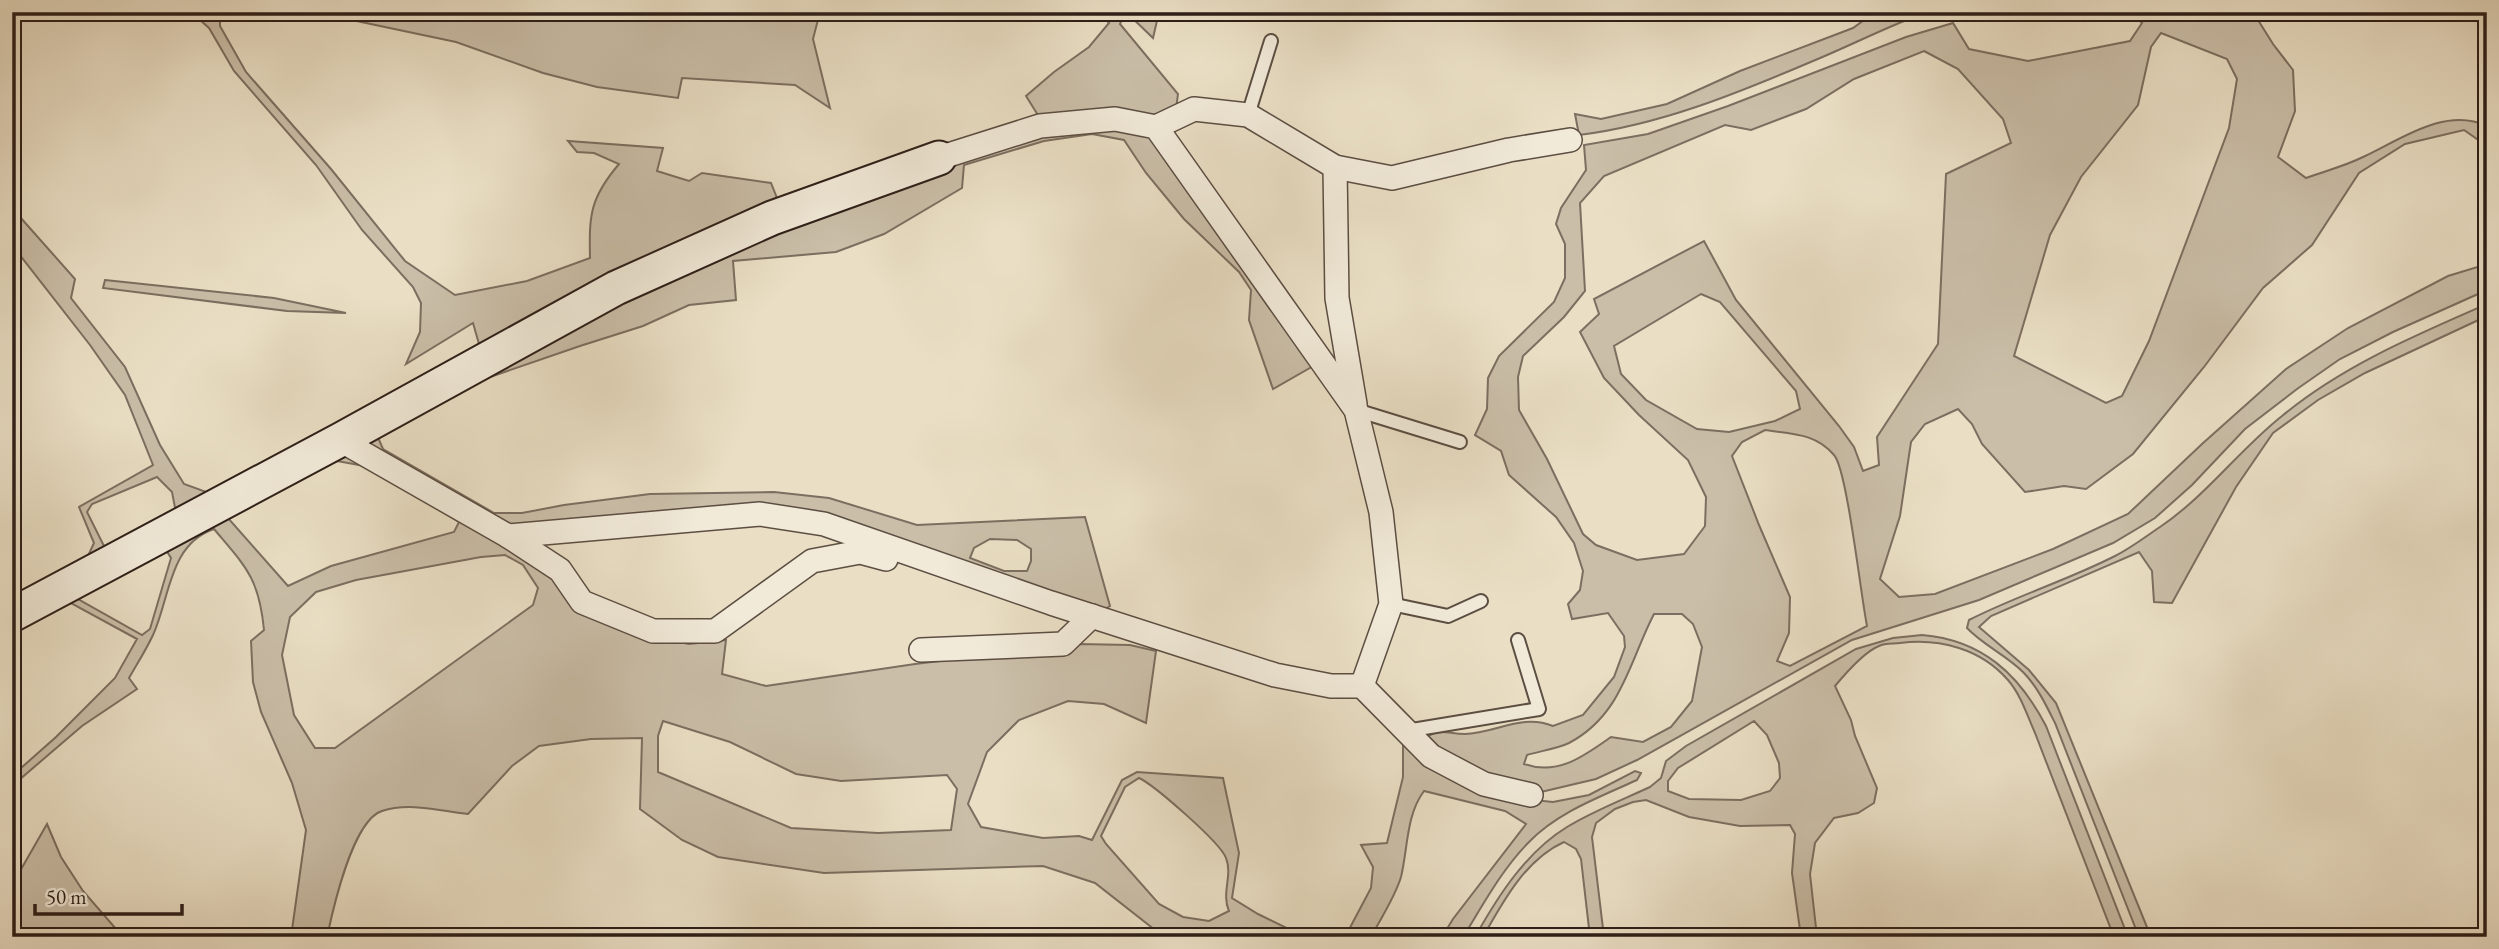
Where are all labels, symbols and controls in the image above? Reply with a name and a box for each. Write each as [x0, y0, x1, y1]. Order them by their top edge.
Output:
scale bar [35, 872, 182, 916]
text: 50 m [46, 883, 87, 910]

